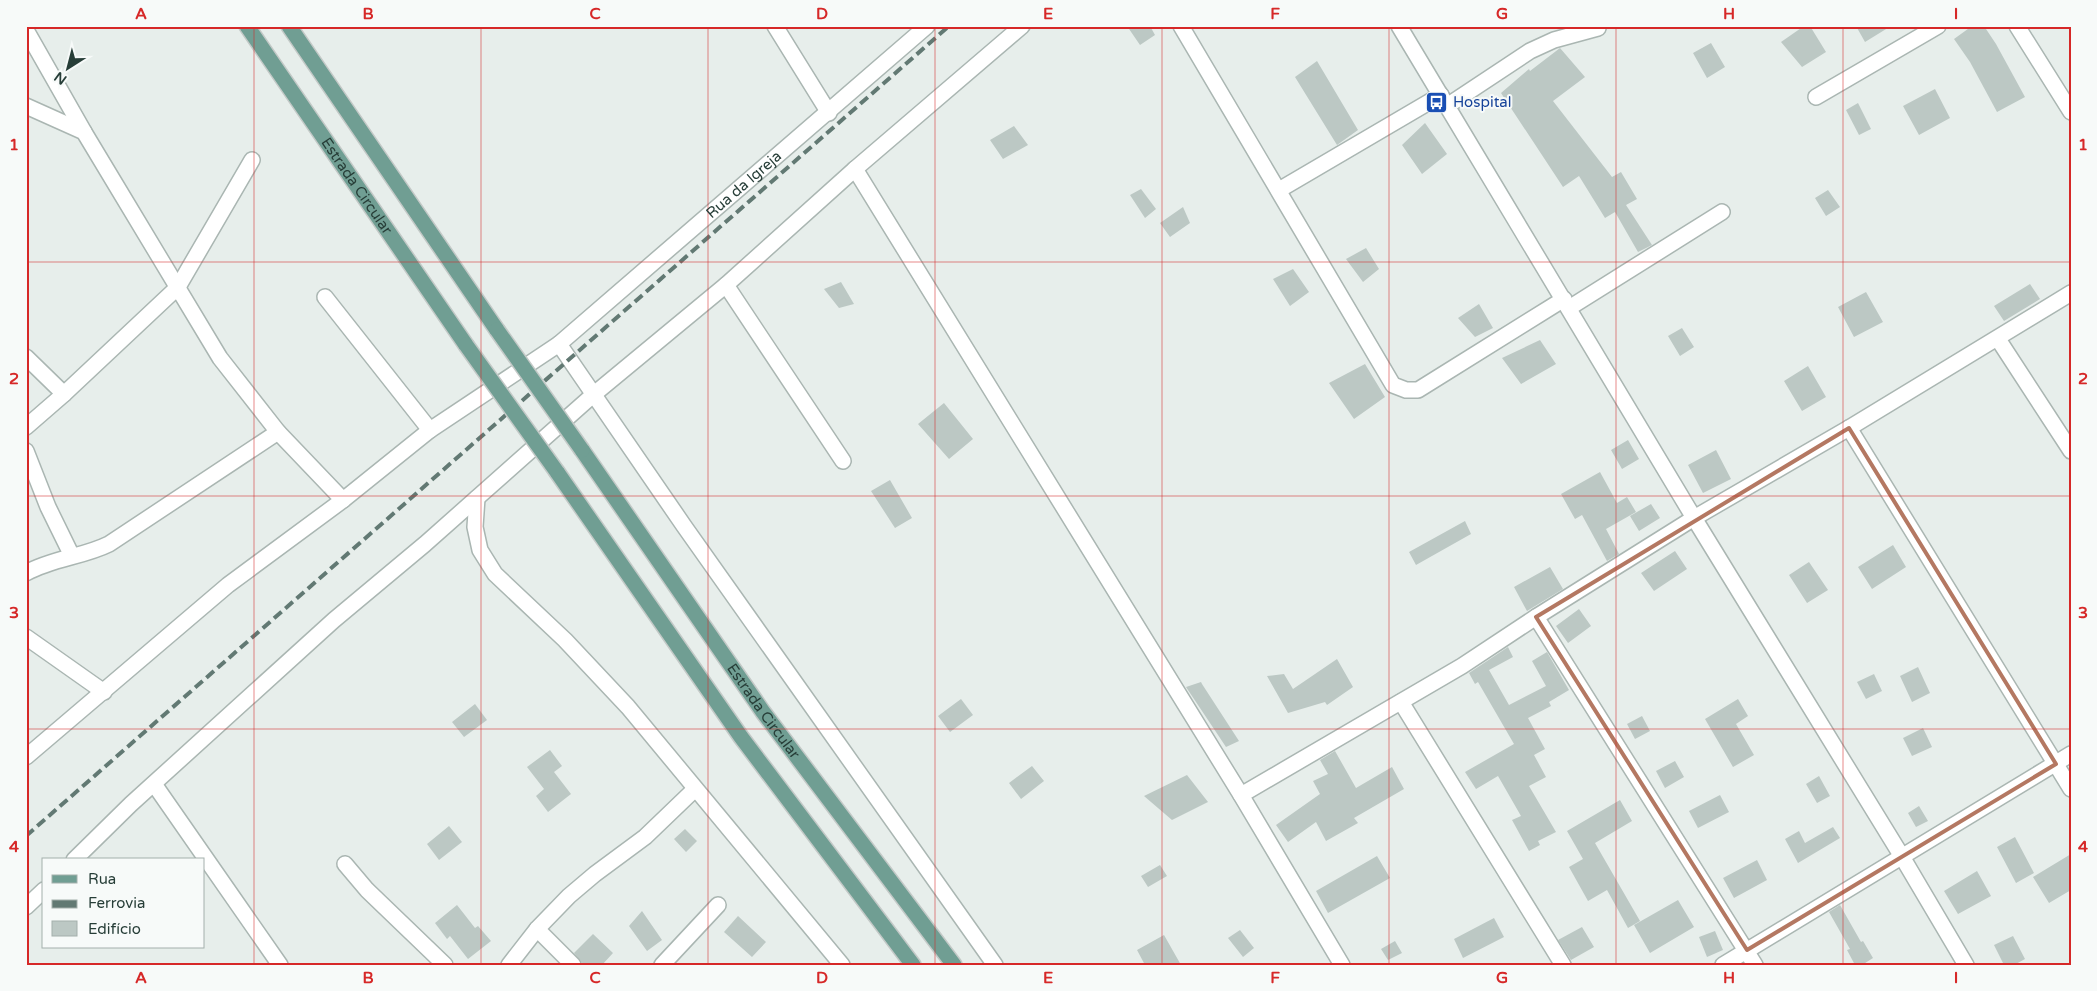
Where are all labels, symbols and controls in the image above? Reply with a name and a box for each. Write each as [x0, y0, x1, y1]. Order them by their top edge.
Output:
text: A [135, 4, 147, 24]
text: B [362, 4, 374, 24]
text: C [589, 4, 601, 24]
text: D [816, 4, 828, 24]
text: E [1043, 4, 1053, 24]
text: F [1270, 4, 1280, 24]
text: G [1496, 4, 1508, 24]
text: H [1723, 4, 1735, 24]
text: I [1954, 4, 1958, 24]
north arrow [42, 42, 92, 92]
text: N [51, 68, 70, 88]
bus stop icon: Hospital [1425, 90, 1449, 114]
place label: Hospital [1453, 93, 1512, 111]
street label: Estrada Circular [317, 134, 396, 238]
text: 1 [9, 135, 19, 155]
text: 1 [2078, 135, 2088, 155]
street label: Rua da Igreja [702, 147, 785, 222]
text: 2 [9, 369, 19, 389]
text: 2 [2078, 369, 2088, 389]
text: 3 [9, 603, 19, 623]
text: 3 [2078, 603, 2088, 623]
street label: Estrada Circular [723, 660, 804, 762]
text: 4 [9, 837, 19, 857]
text: 4 [2078, 837, 2088, 857]
legend [42, 858, 205, 948]
text: Rua [88, 870, 116, 888]
text: Ferrovia [88, 894, 145, 912]
text: Edifício [88, 920, 141, 938]
text: A [135, 968, 147, 988]
text: B [362, 968, 374, 988]
text: C [589, 968, 601, 988]
text: D [816, 968, 828, 988]
text: E [1043, 968, 1053, 988]
text: F [1270, 968, 1280, 988]
text: G [1496, 968, 1508, 988]
text: H [1723, 968, 1735, 988]
text: I [1954, 968, 1958, 988]

